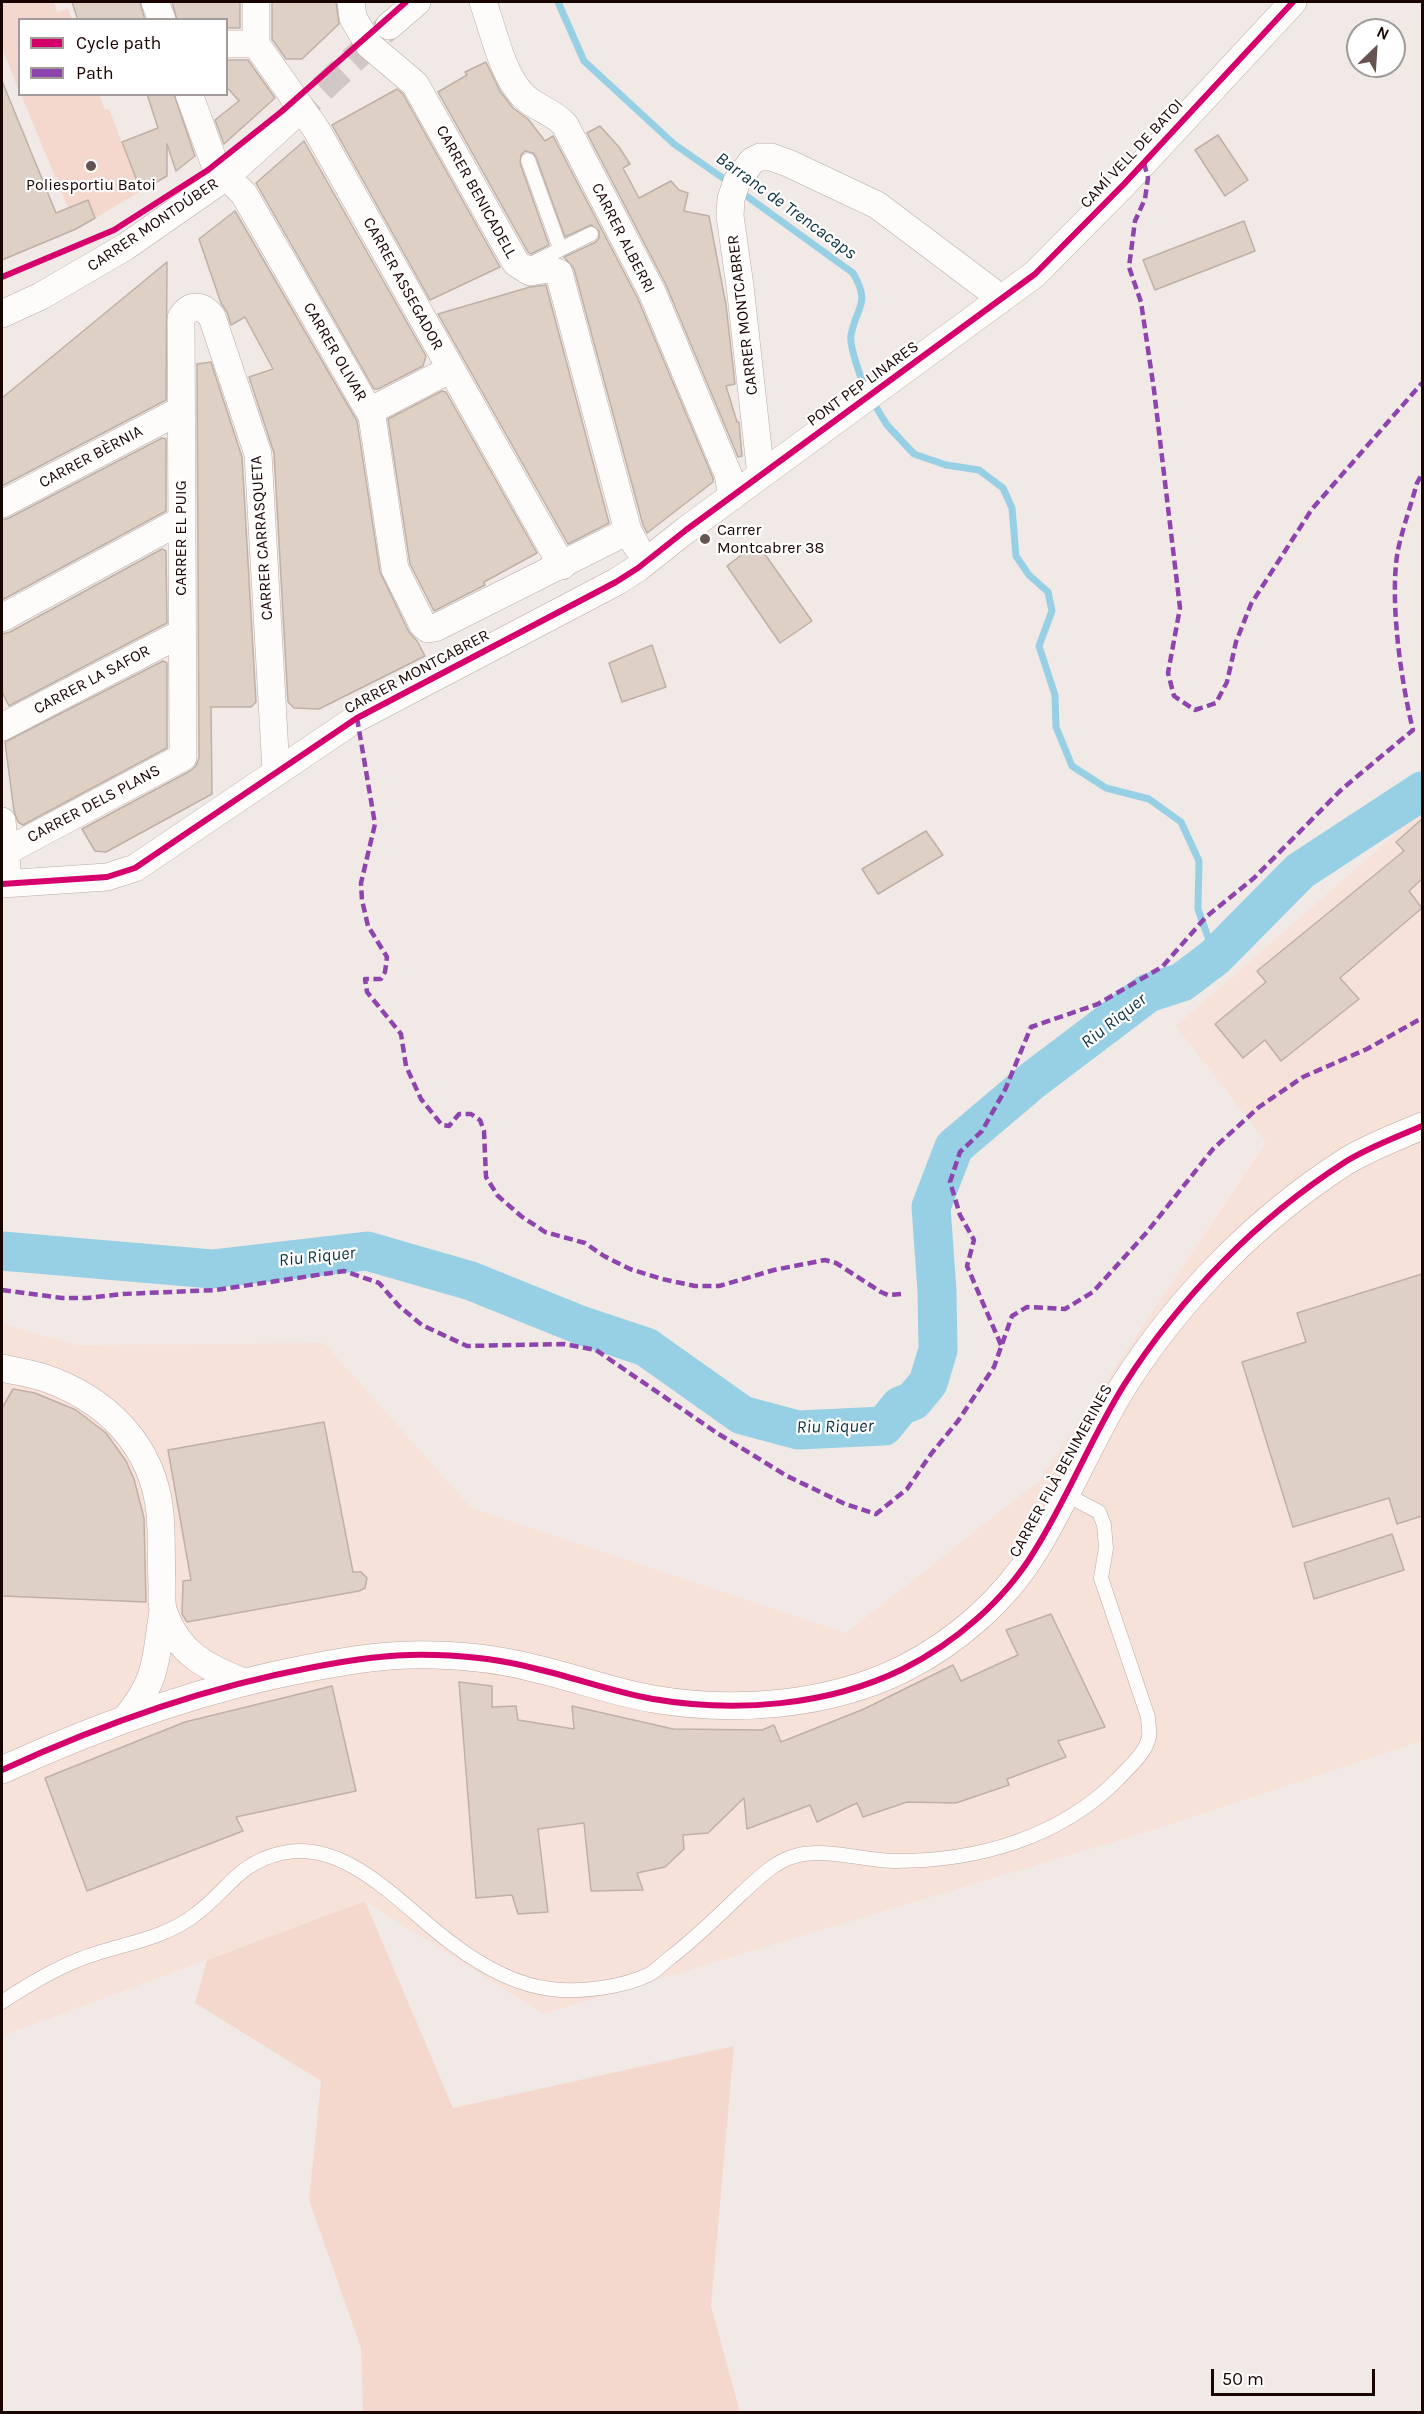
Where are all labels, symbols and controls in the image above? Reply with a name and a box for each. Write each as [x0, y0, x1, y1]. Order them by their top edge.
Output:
legend [18, 18, 228, 96]
north arrow [1346, 18, 1406, 78]
text: N [1374, 22, 1392, 44]
text: Cycle path [76, 32, 161, 54]
text: Path [76, 62, 114, 84]
street label: CAMÍ VELL DE BATOI [1076, 95, 1188, 213]
street label: CARRER BENICADELL [431, 122, 521, 262]
water label: Barranc de Trencacaps [711, 148, 861, 264]
marker: Poliesportiu Batoi [84, 159, 98, 173]
street label: CARRER MONTDÚBER [84, 174, 222, 276]
place label: Poliesportiu Batoi [26, 175, 156, 195]
street label: CARRER ALBERRI [587, 180, 659, 296]
street label: CARRER ASSEGADOR [359, 214, 447, 354]
street label: CARRER MONTCABRER [724, 234, 762, 396]
street label: CARRER OLIVAR [299, 299, 371, 405]
street label: PONT PEP LINARES [804, 337, 922, 431]
street label: CARRER BÈRNIA [36, 422, 146, 492]
street label: CARRER CARRASQUETA [247, 455, 277, 621]
street label: CARRER EL PUIG [171, 480, 191, 596]
place label: Carrer Montcabrer 38 [717, 520, 824, 558]
marker: Carrer Montcabrer 38 [698, 532, 712, 546]
street label: CARRER MONTCABRER [341, 626, 493, 718]
street label: CARRER LA SAFOR [31, 641, 153, 719]
street label: CARRER DELS PLANS [24, 761, 164, 847]
water label: Riu Riquer [1077, 989, 1151, 1053]
water label: Riu Riquer [278, 1242, 356, 1272]
street label: CARRER FILÀ BENIMERINES [1005, 1381, 1117, 1561]
water label: Riu Riquer [796, 1416, 874, 1438]
scale bar [1214, 2357, 1378, 2395]
text: 50 m [1222, 2368, 1264, 2390]

